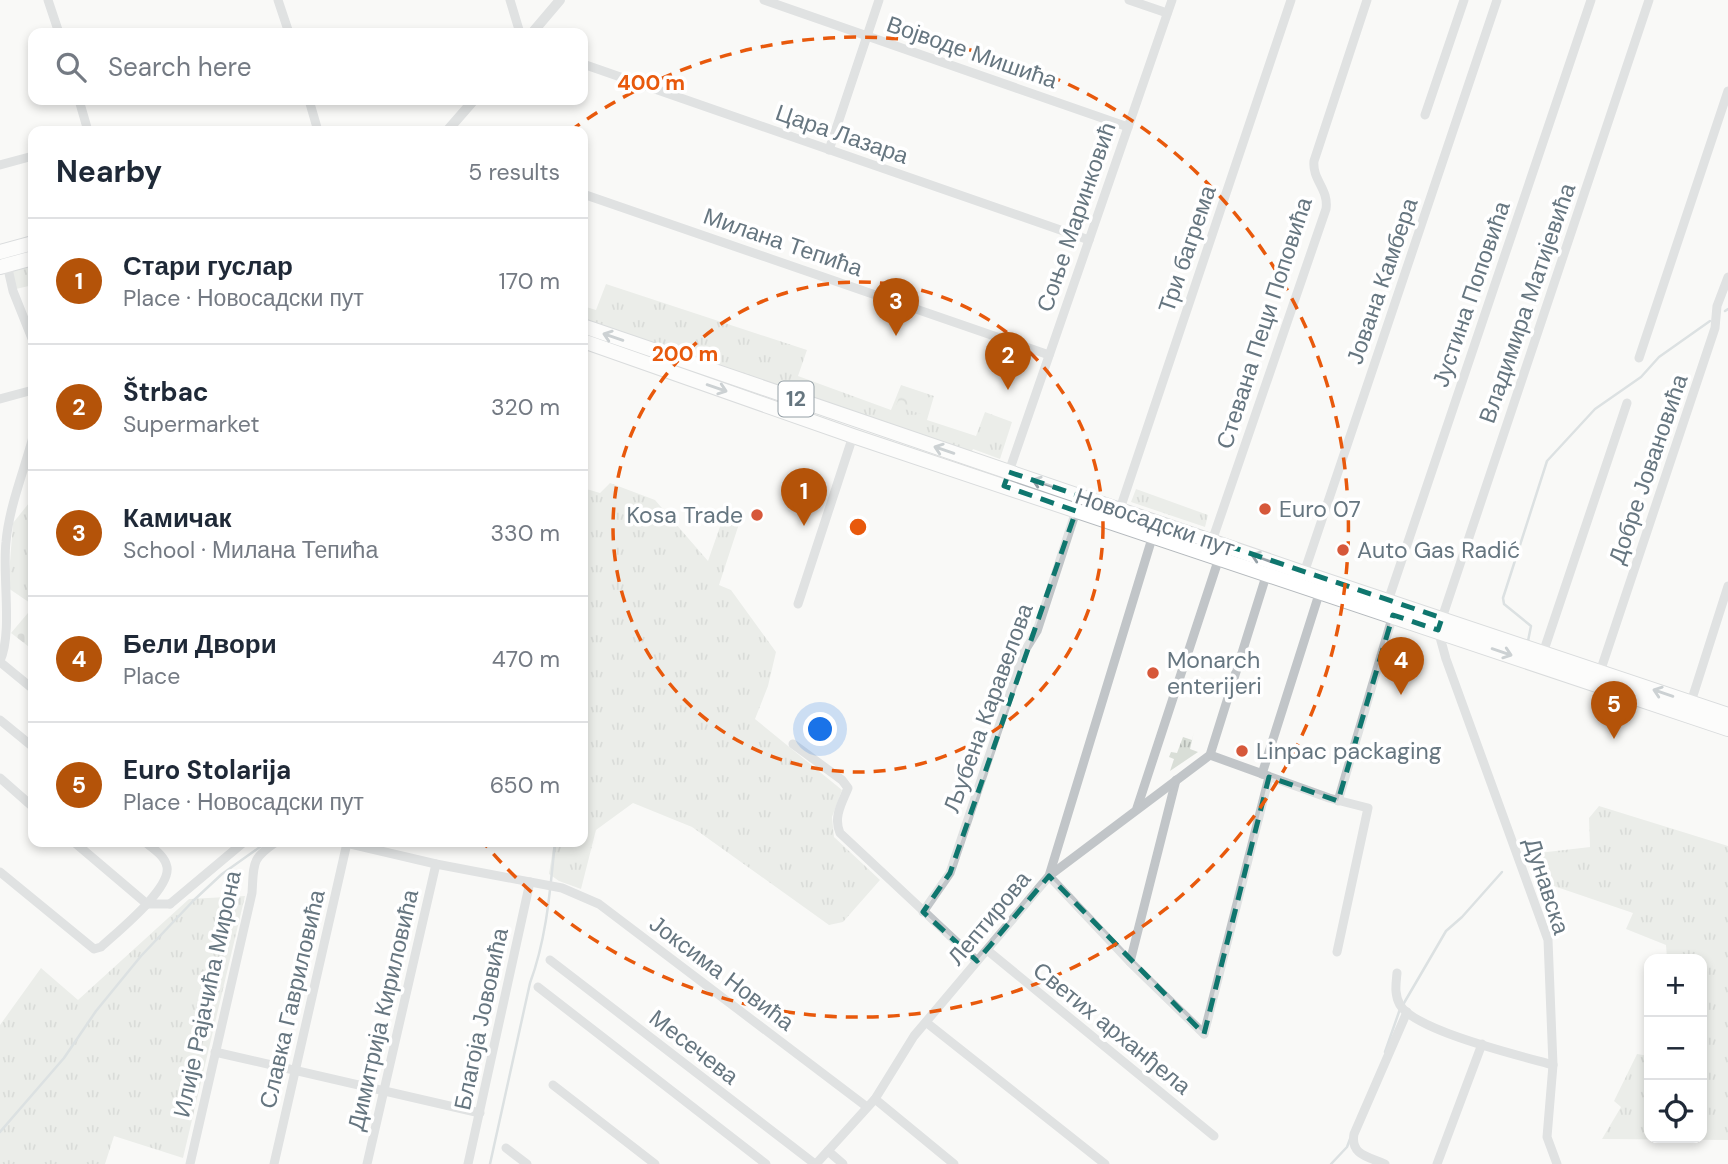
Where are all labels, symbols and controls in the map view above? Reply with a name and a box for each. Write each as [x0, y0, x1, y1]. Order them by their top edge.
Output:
street label: Војводе Мишића [883, 9, 1062, 95]
search box [28, 28, 588, 105]
icon: search [52, 48, 90, 86]
text: Search here [108, 50, 251, 84]
text: 400 m [617, 69, 685, 97]
street label: Цара Лазара [772, 97, 913, 171]
street label: Соње Маринковић [1029, 118, 1123, 316]
text: Nearby [56, 152, 162, 191]
text: 5 results [468, 157, 560, 187]
street label: Владимира Матијевића [1472, 179, 1582, 427]
street label: Три багрема [1151, 181, 1223, 317]
street label: Стевана Пеци Поповића [1209, 193, 1319, 453]
street label: Јована Камбера [1340, 194, 1425, 368]
street label: Јустина Поповића [1425, 197, 1517, 391]
street label: Милана Тепића [700, 201, 867, 283]
text: Стари гуслар [123, 249, 293, 283]
text: 1 [75, 266, 83, 296]
text: 170 m [499, 266, 560, 296]
pin: 3 [873, 278, 919, 336]
text: Place · Новосадски пут [123, 283, 364, 313]
one-way arrow [602, 329, 624, 342]
pin: 2 [985, 332, 1031, 390]
text: 200 m [652, 340, 718, 368]
street label: Добре Јовановића [1601, 370, 1695, 568]
text: Štrbac [123, 375, 209, 409]
road number: 12 [778, 382, 814, 416]
one-way arrow [705, 383, 727, 395]
text: 2 [72, 392, 86, 422]
text: 320 m [491, 392, 560, 422]
text: Supermarket [123, 409, 259, 439]
one-way arrow [933, 443, 955, 456]
pin: 1 [781, 468, 827, 526]
one-way arrow [1031, 476, 1053, 488]
street label: Новосадски пут [1071, 481, 1239, 563]
place label: Euro 07 [1279, 494, 1361, 524]
place label: Kosa Trade [626, 500, 743, 530]
text: Камичак [123, 501, 231, 535]
marker: Euro 07 [1257, 501, 1273, 517]
marker: Kosa Trade [749, 507, 765, 523]
centre of rings [846, 515, 870, 539]
text: 3 [72, 518, 86, 548]
text: 330 m [490, 518, 560, 548]
text: School · Милана Тепића [123, 535, 378, 565]
place label: Auto Gas Radić [1357, 535, 1520, 565]
marker: Auto Gas Radić [1335, 542, 1351, 558]
one-way arrow [1250, 551, 1272, 563]
street label: Љубена Каравелова [936, 599, 1040, 817]
text: Бели Двори [123, 627, 277, 661]
pin: 4 [1378, 637, 1424, 695]
text: 4 [72, 644, 86, 674]
text: 470 m [492, 644, 560, 674]
place label: Monarch enterijeri [1167, 645, 1262, 701]
one-way arrow [1491, 647, 1513, 659]
text: Place [123, 661, 180, 691]
marker: Monarch enterijeri [1145, 665, 1161, 681]
pin: 5 [1591, 681, 1637, 739]
one-way arrow [1653, 686, 1675, 698]
your location [803, 712, 837, 746]
place label: Linpac packaging [1256, 736, 1442, 766]
marker: Linpac packaging [1234, 743, 1250, 759]
text: Euro Stolarija [123, 753, 291, 787]
text: 5 [72, 770, 86, 800]
text: 650 m [490, 770, 560, 800]
text: Place · Новосадски пут [123, 787, 364, 817]
street label: Дунавска [1517, 834, 1577, 938]
street label: Лептирова [941, 865, 1037, 971]
street label: Илије Рајачића Мирона [166, 868, 248, 1120]
street label: Димитрија Кириловића [341, 886, 425, 1133]
street label: Славка Гавриловића [252, 887, 332, 1111]
street label: Јоксима Новића [644, 909, 801, 1037]
street label: Благоја Јововића [447, 925, 515, 1113]
map controls [1644, 954, 1707, 1143]
button: + [1644, 954, 1707, 1017]
street label: Светих арханђела [1027, 955, 1197, 1101]
street label: Месечева [643, 1003, 745, 1091]
button: − [1644, 1017, 1707, 1080]
button: locate [1644, 1080, 1707, 1143]

